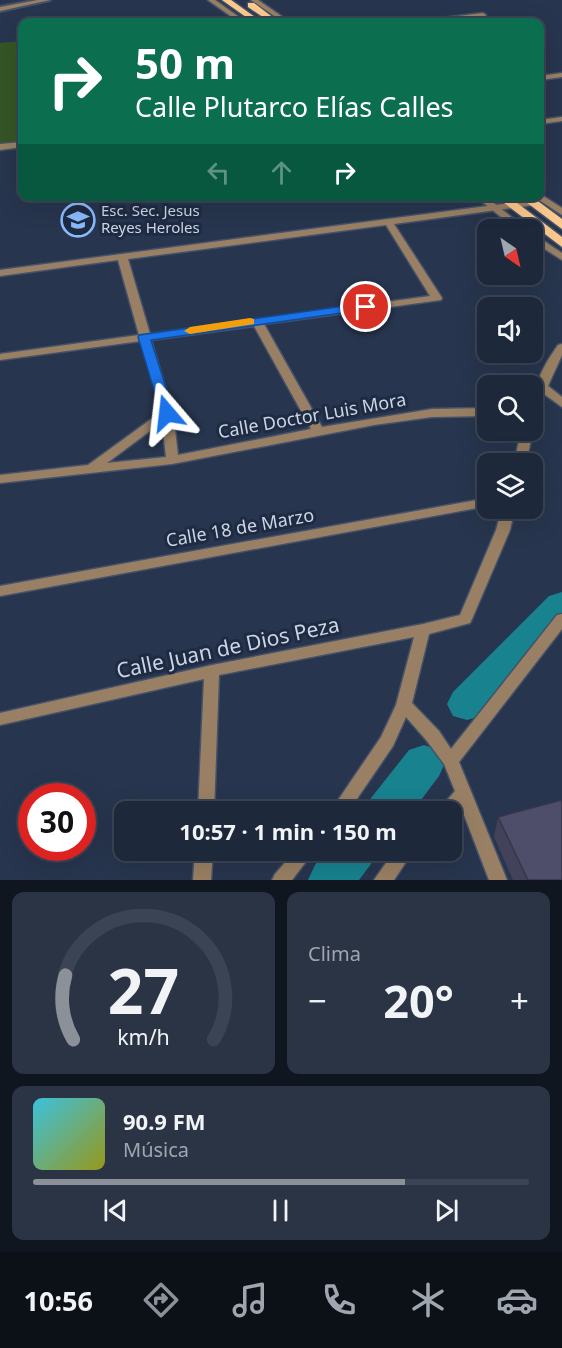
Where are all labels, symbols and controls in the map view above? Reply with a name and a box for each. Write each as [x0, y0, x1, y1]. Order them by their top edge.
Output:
text: 50 m [135, 34, 235, 91]
icon: right [36, 42, 114, 120]
text: Calle Plutarco Elías Calles [135, 88, 454, 125]
icon: left [202, 156, 235, 189]
icon: ahead [265, 156, 298, 189]
icon: right [328, 156, 361, 189]
place label: Esc. Sec. Jesus Reyes Heroles [101, 200, 200, 237]
school or university icon: Esc. Sec. Jesus Reyes Heroles [60, 202, 96, 238]
north arrow [477, 219, 543, 285]
map controls [477, 219, 543, 519]
pin [340, 281, 391, 332]
icon: arrive [349, 290, 382, 323]
button: sound [477, 297, 543, 363]
button: search [477, 375, 543, 441]
position arrow [135, 381, 199, 445]
street label: Calle Doctor Luis Mora [216, 387, 408, 443]
button: layers [477, 453, 543, 519]
street label: Calle 18 de Marzo [164, 502, 316, 552]
street label: Calle Juan de Dios Peza [114, 610, 342, 684]
speed limit sign: 30 [18, 783, 96, 861]
text: 10:57 · 1 min · 150 m [179, 816, 397, 846]
text: Clima [308, 940, 361, 967]
text: 27 [108, 947, 179, 1032]
text: 20° [383, 970, 454, 1031]
text: − [308, 978, 327, 1023]
text: + [510, 978, 529, 1023]
text: km/h [117, 1022, 170, 1051]
text: 90.9 FM [123, 1106, 205, 1136]
text: Música [123, 1136, 189, 1163]
icon: previous [99, 1194, 132, 1227]
icon: pause [264, 1194, 297, 1227]
icon: next [430, 1194, 463, 1227]
icon: directions [140, 1279, 182, 1321]
icon: music [229, 1279, 271, 1321]
icon: phone [318, 1279, 360, 1321]
icon: climate [407, 1279, 449, 1321]
icon: car [496, 1279, 538, 1321]
text: 10:56 [24, 1282, 93, 1319]

